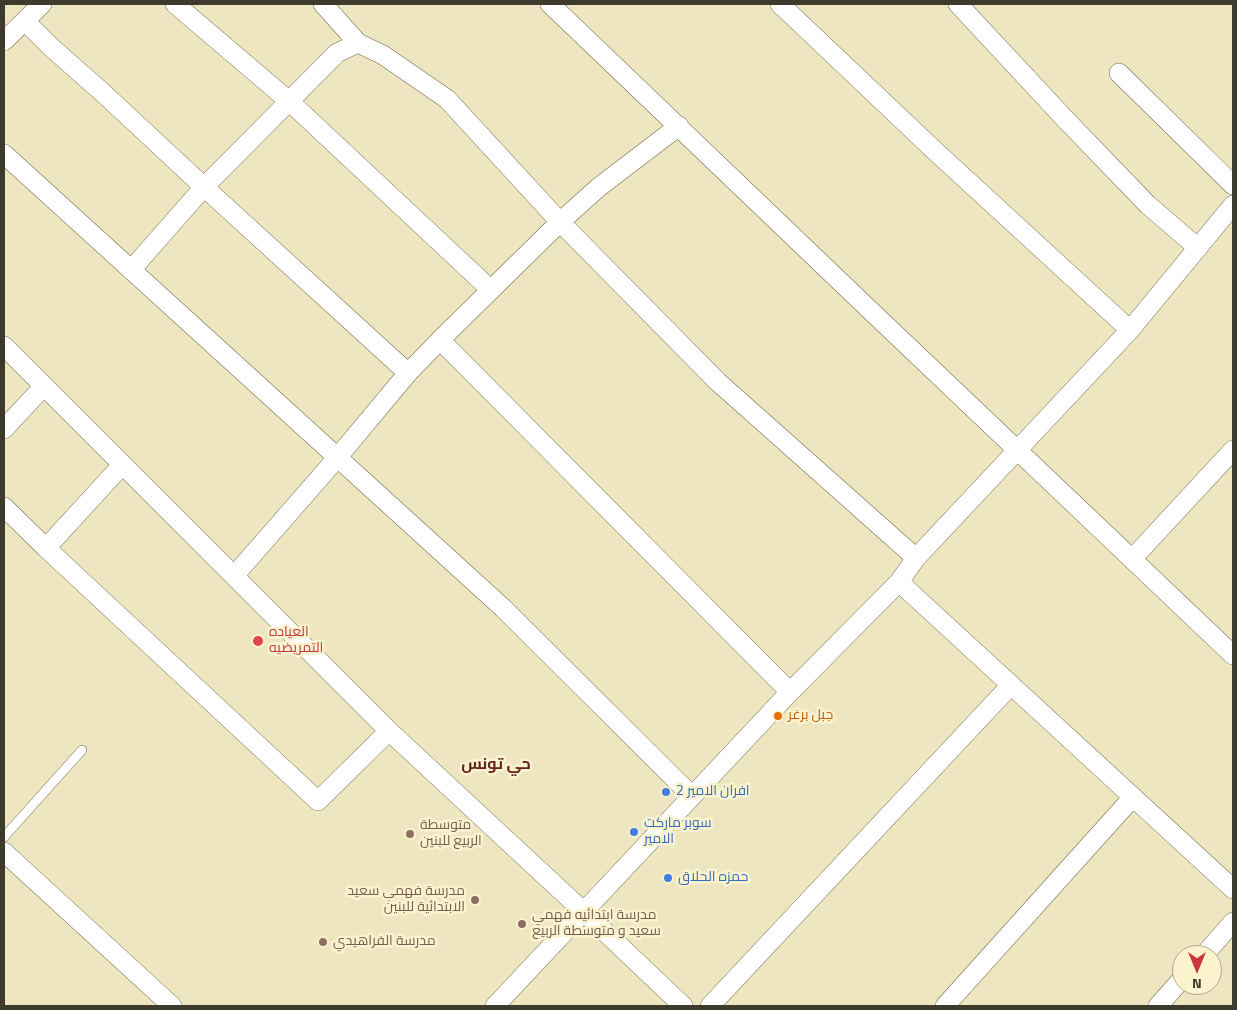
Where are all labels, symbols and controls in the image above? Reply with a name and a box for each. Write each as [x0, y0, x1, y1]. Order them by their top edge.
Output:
place label: العياده التمريضيه [269, 625, 323, 658]
marker: العياده التمريضيه [251, 634, 265, 648]
place label: جبل برغر [788, 708, 833, 724]
marker: جبل برغر [772, 710, 784, 722]
district label: حي تونس [461, 755, 531, 775]
place label: افران الامير 2 [676, 784, 750, 800]
marker: افران الامير 2 [660, 786, 672, 798]
place label: سوبر ماركت الامير [644, 816, 712, 849]
place label: متوسطة الربيع للبنين [420, 818, 482, 850]
marker: سوبر ماركت الامير [628, 826, 640, 838]
marker: متوسطة الربيع للبنين [404, 828, 416, 840]
place label: حمزه الحلاق [678, 870, 748, 886]
marker: حمزه الحلاق [662, 872, 674, 884]
place label: مدرسة فهمي سعيد الابتدائية للبنين [347, 884, 465, 916]
marker: مدرسة فهمي سعيد الابتدائية للبنين [469, 894, 481, 906]
place label: مدرسة ابتدائيه فهمي سعيد و متوسطة الربيع [532, 908, 661, 940]
marker: مدرسة ابتدائيه فهمي سعيد و متوسطة الربيع [516, 918, 528, 930]
place label: مدرسة الفراهيدي [333, 934, 436, 950]
marker: مدرسة الفراهيدي [317, 936, 329, 948]
north arrow [1172, 945, 1222, 995]
text: N [1192, 974, 1202, 995]

